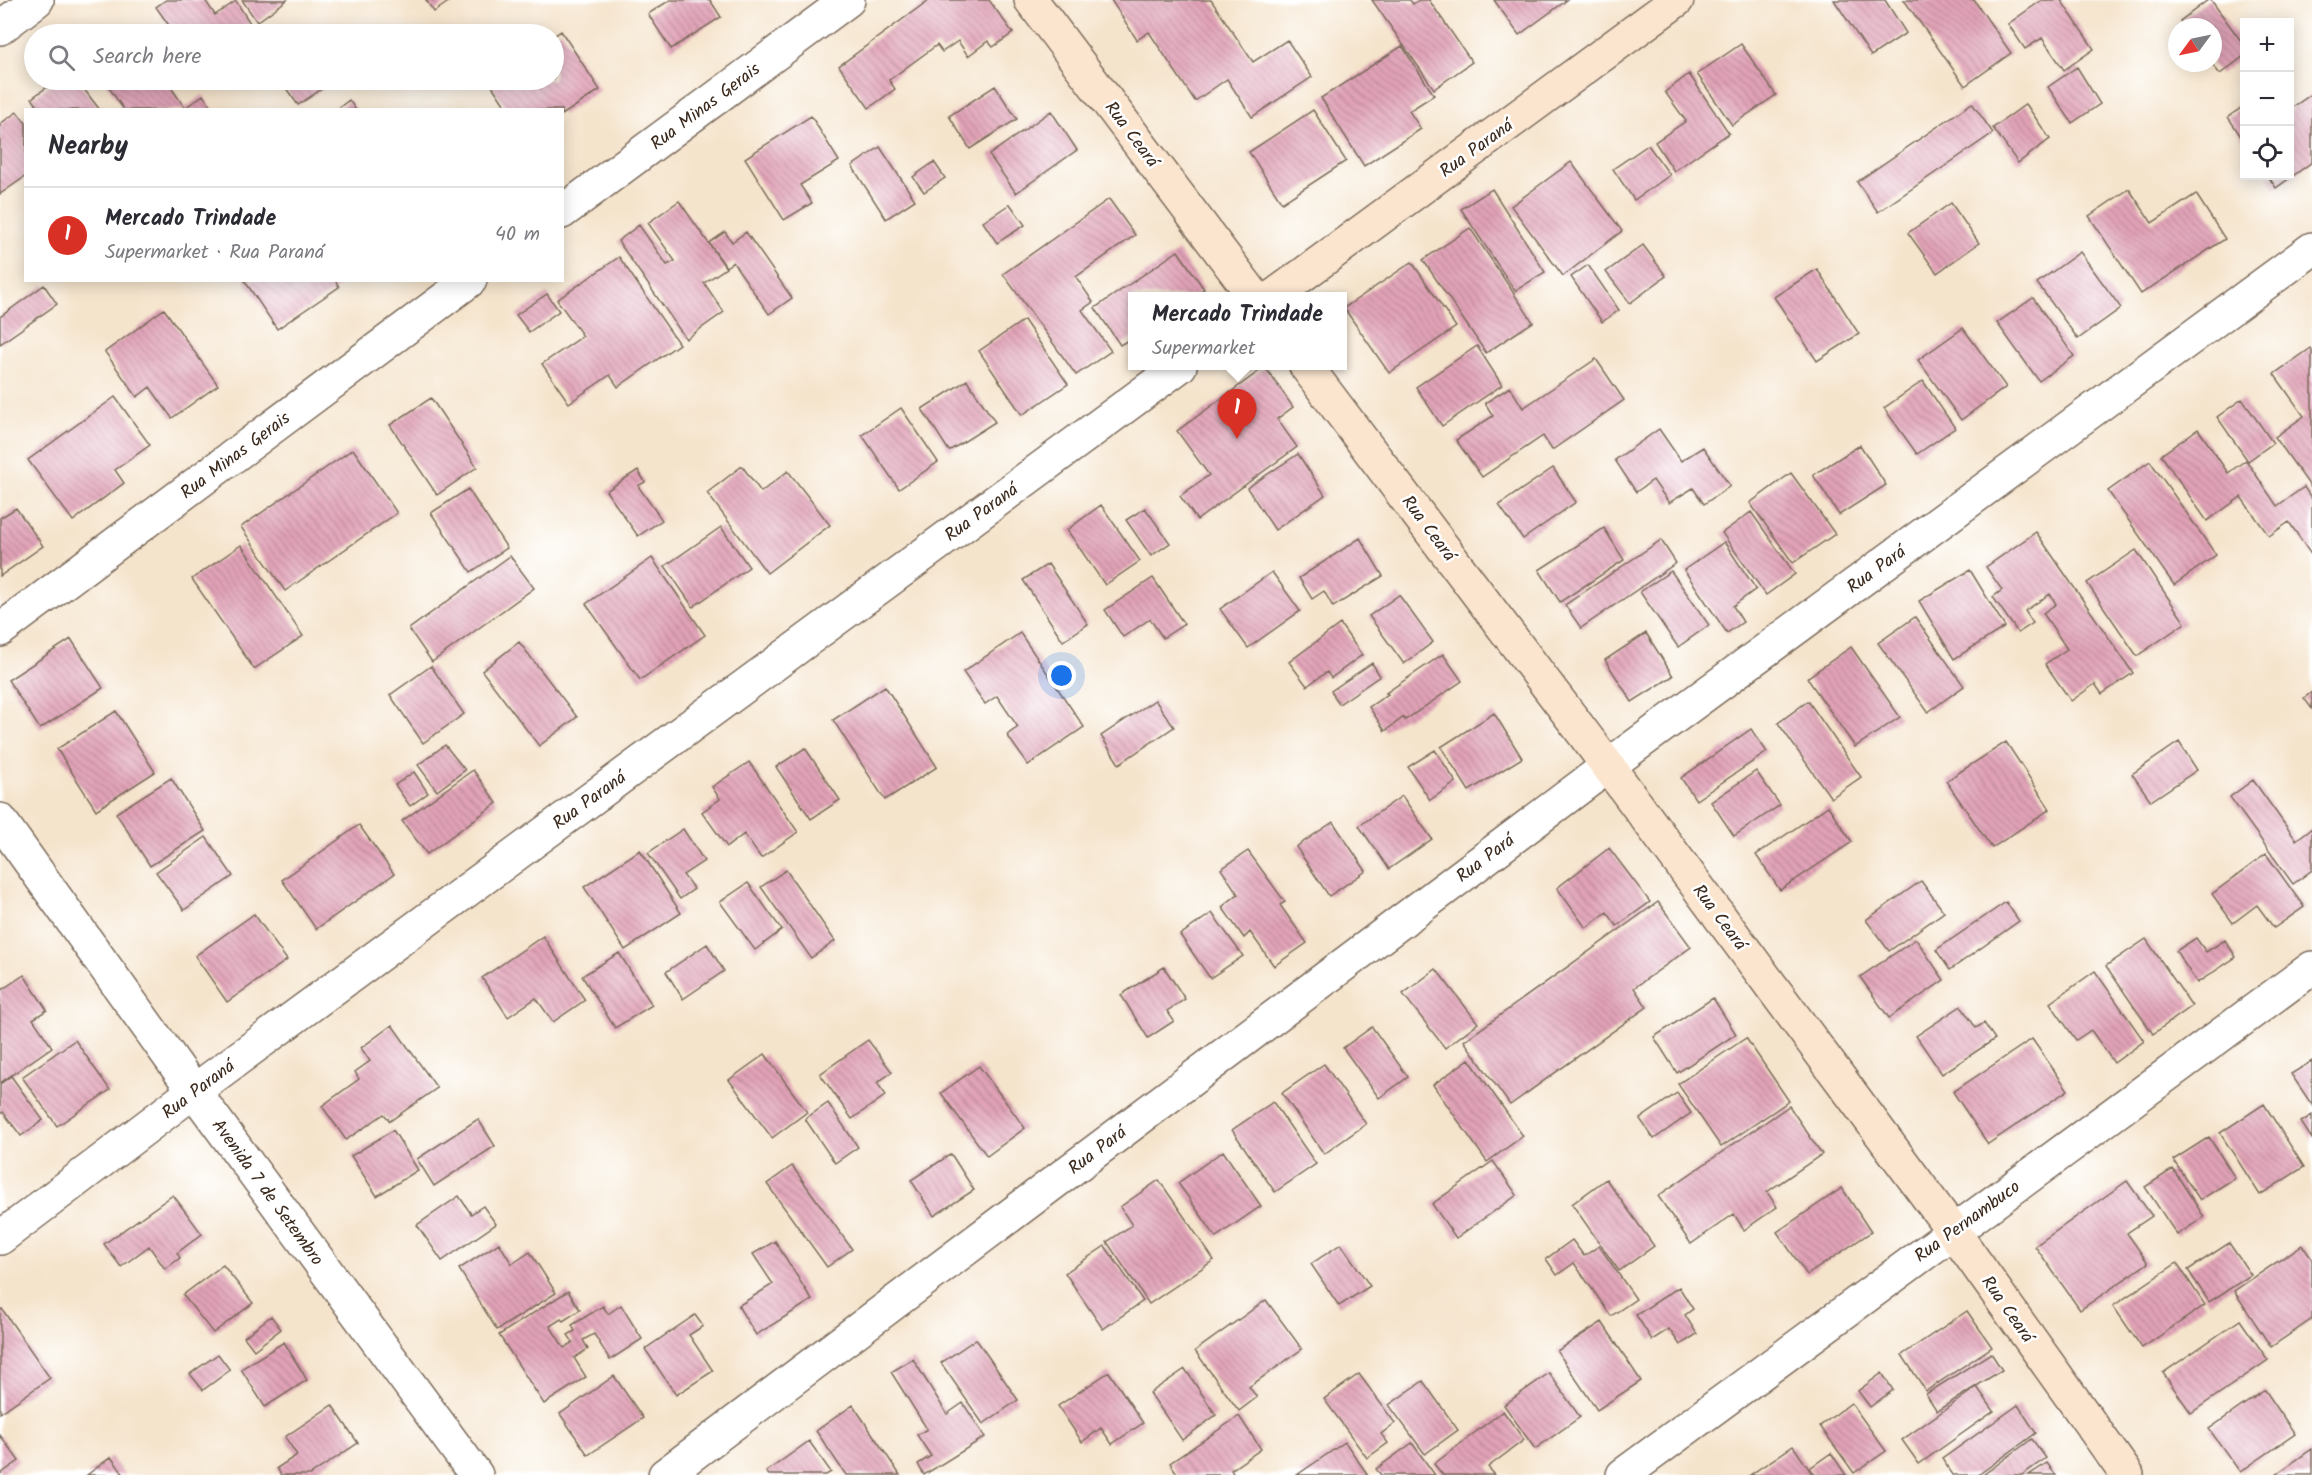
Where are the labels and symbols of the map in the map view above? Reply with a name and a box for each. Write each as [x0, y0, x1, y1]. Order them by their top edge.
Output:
north arrow [2168, 18, 2222, 72]
street label: Rua Minas Gerais [645, 56, 767, 158]
street label: Rua Ceará [1096, 96, 1166, 175]
street label: Rua Paraná [1434, 111, 1521, 186]
pin: 1 [1218, 390, 1256, 439]
street label: Rua Minas Gerais [175, 405, 297, 507]
street label: Rua Paraná [939, 475, 1026, 550]
street label: Rua Ceará [1393, 490, 1463, 569]
street label: Rua Pará [1841, 538, 1914, 602]
your location [1047, 661, 1076, 690]
street label: Rua Paraná [547, 763, 634, 838]
street label: Rua Pará [1450, 826, 1523, 891]
street label: Rua Ceará [1684, 879, 1754, 958]
street label: Rua Paraná [156, 1052, 243, 1128]
street label: Avenida 7 de Setembro [203, 1113, 330, 1272]
street label: Rua Pará [1062, 1118, 1135, 1183]
street label: Rua Pernambuco [1909, 1174, 2027, 1271]
street label: Rua Ceará [1973, 1270, 2041, 1351]

